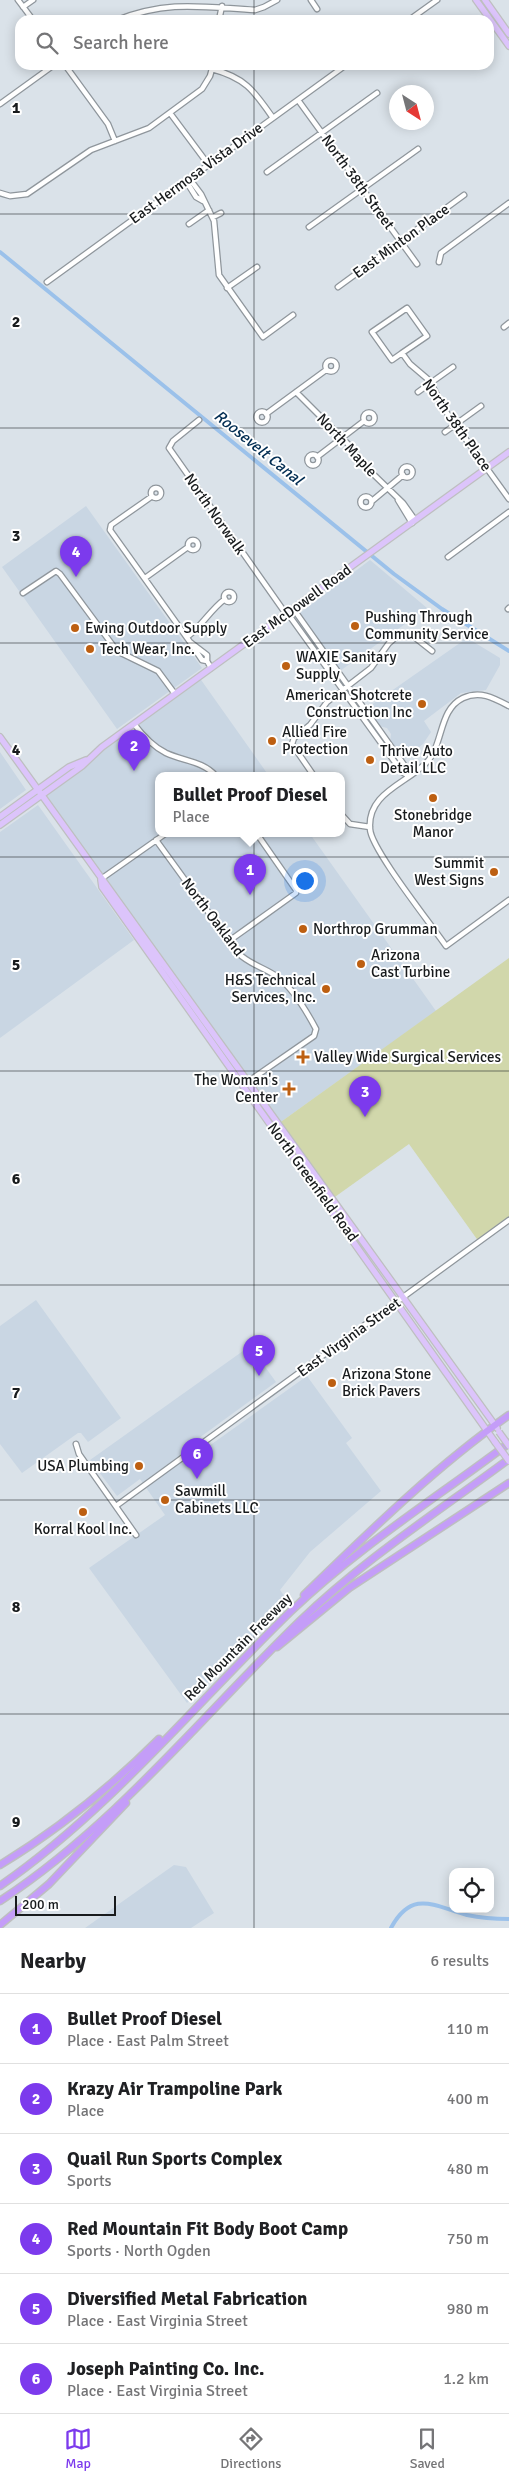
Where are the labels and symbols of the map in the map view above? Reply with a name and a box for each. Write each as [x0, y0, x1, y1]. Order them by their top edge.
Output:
north arrow [389, 85, 434, 130]
text: 1 [12, 98, 21, 118]
street label: East Hermosa Vista Drive [126, 119, 266, 227]
street label: North 38th Street [318, 131, 398, 233]
street label: East Minton Place [349, 200, 453, 282]
text: 2 [12, 312, 20, 332]
street label: North 38th Place [419, 375, 495, 475]
water label: Roosevelt Canal [210, 406, 308, 491]
street label: North Maple [313, 410, 381, 480]
street label: North Norwalk [180, 470, 250, 558]
text: 3 [12, 526, 20, 546]
pin: 4 [60, 536, 92, 577]
street label: East McDowell Road [239, 561, 355, 651]
place label: Pushing Through Community Service [365, 608, 489, 643]
place label: Ewing Outdoor Supply [85, 619, 227, 637]
marker: Pushing Through Community Service [349, 620, 361, 632]
marker: Ewing Outdoor Supply [69, 622, 81, 634]
place label: Tech Wear, Inc. [100, 640, 195, 658]
marker: Tech Wear, Inc. [84, 643, 96, 655]
place label: WAXIE Sanitary Supply [296, 648, 396, 683]
marker: WAXIE Sanitary Supply [280, 660, 292, 672]
place label: American Shotcrete Construction Inc [286, 686, 412, 721]
marker: American Shotcrete Construction Inc [416, 698, 428, 710]
place label: Allied Fire Protection [282, 723, 348, 758]
pin: 2 [118, 730, 150, 771]
marker: Allied Fire Protection [266, 735, 278, 747]
text: 4 [12, 740, 21, 760]
place label: Thrive Auto Detail LLC [380, 742, 453, 777]
marker: Thrive Auto Detail LLC [364, 754, 376, 766]
marker: Stonebridge Manor [427, 792, 439, 804]
place label: Stonebridge Manor [394, 806, 472, 841]
pin: 1 [234, 854, 266, 895]
place label: Summit West Signs [414, 854, 484, 889]
marker: Summit West Signs [488, 866, 500, 878]
your location [292, 868, 318, 894]
street label: North Oakland [178, 874, 248, 960]
place label: Northrop Grumman [313, 920, 438, 938]
marker: Northrop Grumman [297, 923, 309, 935]
place label: Arizona Cast Turbine [371, 946, 450, 981]
text: 5 [12, 955, 20, 975]
marker: Arizona Cast Turbine [355, 958, 367, 970]
place label: H&S Technical Services, Inc. [225, 971, 316, 1006]
marker: H&S Technical Services, Inc. [320, 983, 332, 995]
place label: Valley Wide Surgical Services [314, 1048, 502, 1066]
marker: Valley Wide Surgical Services [296, 1050, 310, 1064]
place label: The Woman's Center [194, 1071, 278, 1106]
pin: 3 [349, 1076, 381, 1117]
marker: The Woman's Center [282, 1082, 296, 1096]
street label: North Greenfield Road [264, 1119, 362, 1245]
text: 6 [12, 1169, 21, 1189]
street label: East Virginia Street [294, 1293, 404, 1381]
pin: 5 [243, 1335, 275, 1376]
place label: Arizona Stone Brick Pavers [342, 1365, 431, 1400]
marker: Arizona Stone Brick Pavers [326, 1377, 338, 1389]
text: 7 [12, 1383, 21, 1403]
pin: 6 [181, 1438, 213, 1479]
place label: USA Plumbing [37, 1457, 129, 1475]
marker: USA Plumbing [133, 1460, 145, 1472]
place label: Sawmill Cabinets LLC [175, 1482, 259, 1517]
marker: Sawmill Cabinets LLC [159, 1494, 171, 1506]
marker: Korral Kool Inc. [77, 1506, 89, 1518]
place label: Korral Kool Inc. [34, 1520, 132, 1538]
street label: Red Mountain Freeway [180, 1589, 296, 1705]
text: 8 [12, 1597, 21, 1617]
text: 9 [12, 1812, 21, 1832]
scale bar [15, 1893, 116, 1916]

